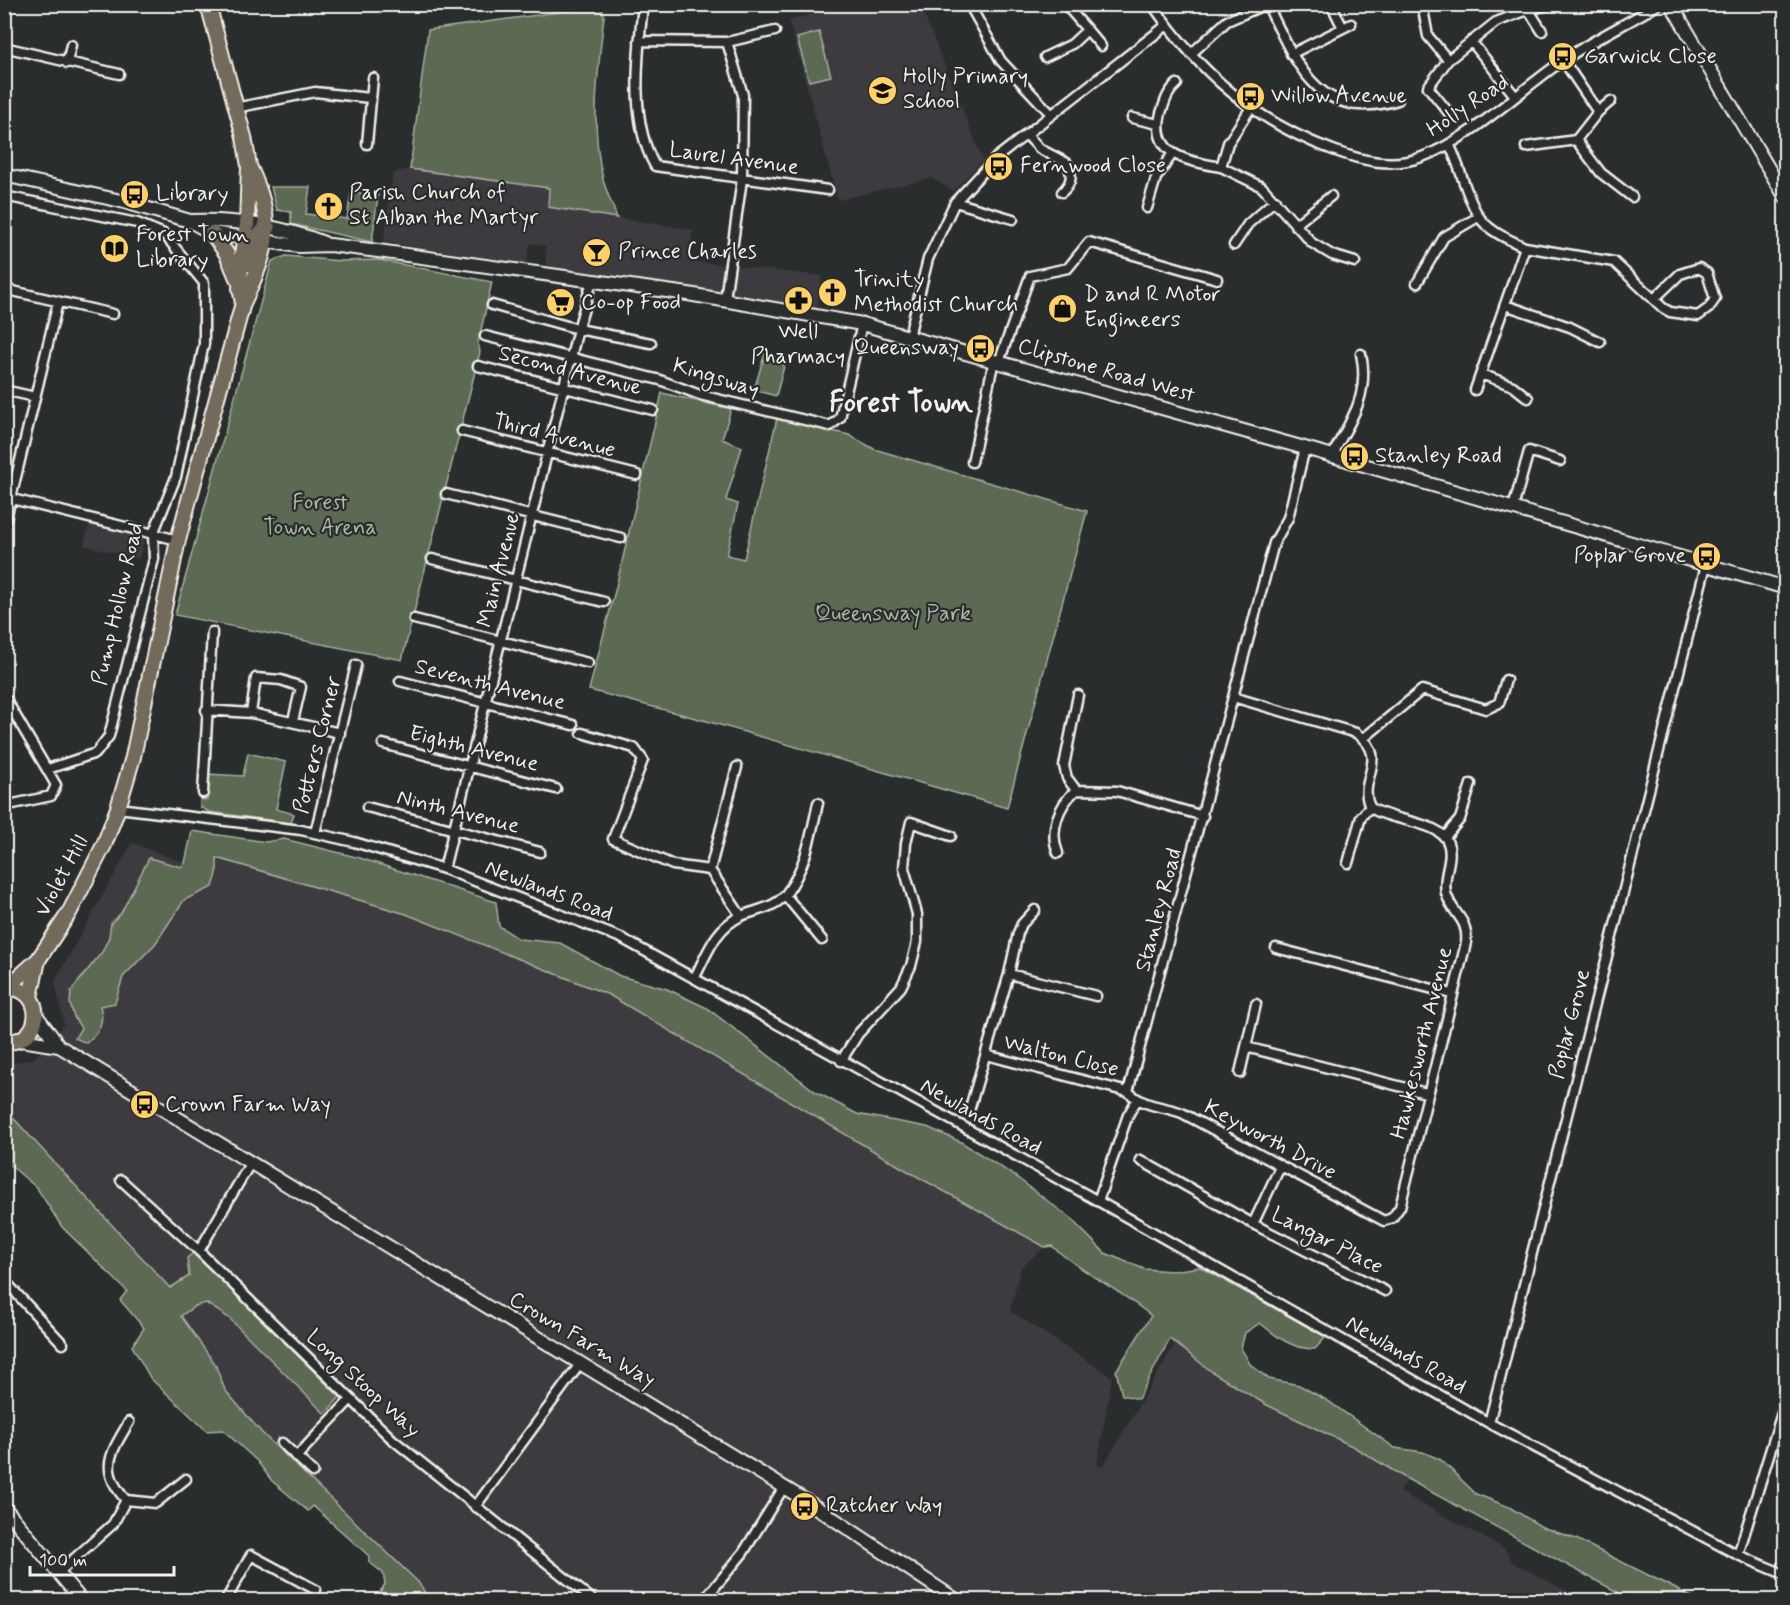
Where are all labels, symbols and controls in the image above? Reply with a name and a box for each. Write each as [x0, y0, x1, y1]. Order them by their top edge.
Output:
bus stop icon: Garwick Close [1547, 41, 1579, 73]
place label: Garwick Close [1584, 43, 1717, 71]
place label: Holly Primary School [903, 63, 1028, 116]
street label: Holly Road [1421, 68, 1515, 144]
school or university icon: Holly Primary School [866, 74, 898, 106]
bus stop icon: Willow Avenue [1234, 80, 1266, 112]
place label: Willow Avenue [1271, 82, 1407, 110]
street label: Laurel Avenue [667, 136, 801, 182]
bus stop icon: Fernwood Close [983, 150, 1015, 182]
place label: Fernwood Close [1020, 152, 1166, 180]
bus stop icon: Library [119, 178, 151, 210]
place label: Parish Church of St Alban the Martyr [349, 179, 539, 232]
place label: Library [156, 180, 228, 208]
church icon: Parish Church of St Alban the Martyr [312, 190, 344, 222]
place label: Forest Town Library [136, 221, 249, 274]
library icon: Forest Town Library [99, 232, 131, 264]
bar icon: Prince Charles [581, 236, 613, 268]
place label: Prince Charles [618, 238, 757, 266]
place label: Trinity Methodist Church [854, 266, 1018, 319]
church icon: Trinity Methodist Church [817, 277, 849, 309]
place label: D and R Motor Engineers [1084, 281, 1221, 337]
pharmacy icon: Well Pharmacy [782, 284, 814, 316]
supermarket icon: Co-op Food [544, 287, 576, 319]
place label: Co-op Food [581, 289, 681, 317]
shop icon: D and R Motor Engineers [1047, 292, 1079, 324]
place label: Well Pharmacy [751, 318, 845, 371]
bus stop icon: Queensway [964, 332, 996, 364]
street label: Clipstone Road West [1014, 332, 1198, 410]
place label: Queensway [853, 334, 959, 362]
street label: Second Avenue [496, 340, 644, 402]
street label: Kingsway [668, 352, 763, 407]
district label: Forest Town [829, 385, 974, 422]
street label: Third Avenue [490, 407, 618, 465]
bus stop icon: Stanley Road [1338, 440, 1370, 472]
place label: Stanley Road [1375, 442, 1502, 470]
park label: Forest Town Arena [263, 489, 377, 542]
street label: Main Avenue [471, 510, 527, 630]
street label: Pump Hollow Road [86, 520, 150, 688]
bus stop icon: Poplar Grove [1691, 540, 1723, 572]
place label: Poplar Grove [1574, 542, 1686, 570]
park label: Queensway Park [815, 600, 971, 628]
street label: Seventh Avenue [412, 653, 568, 717]
street label: Potters Corner [287, 673, 349, 817]
street label: Eighth Avenue [406, 719, 542, 780]
street label: Ninth Avenue [394, 783, 522, 841]
street label: Violet Hill [29, 830, 95, 922]
street label: Stanley Road [1129, 845, 1189, 975]
street label: Newlands Road [481, 854, 617, 928]
street label: Hawkesworth Avenue [1385, 944, 1459, 1142]
street label: Poplar Grove [1543, 966, 1597, 1082]
street label: Walton Close [1001, 1028, 1121, 1084]
street label: Newlands Road [915, 1072, 1047, 1162]
bus stop icon: Crown Farm Way [128, 1089, 160, 1121]
place label: Crown Farm Way [165, 1091, 331, 1119]
street label: Keyworth Drive [1199, 1093, 1341, 1187]
street label: Langar Place [1265, 1201, 1388, 1284]
street label: Crown Farm Way [504, 1285, 660, 1395]
street label: Newlands Road [1341, 1309, 1471, 1401]
street label: Long Stoop Way [298, 1324, 426, 1446]
bus stop icon: Ratcher Way [789, 1490, 821, 1522]
place label: Ratcher Way [826, 1492, 943, 1520]
scale bar [30, 1539, 174, 1577]
text: 100 m [39, 1549, 87, 1573]

